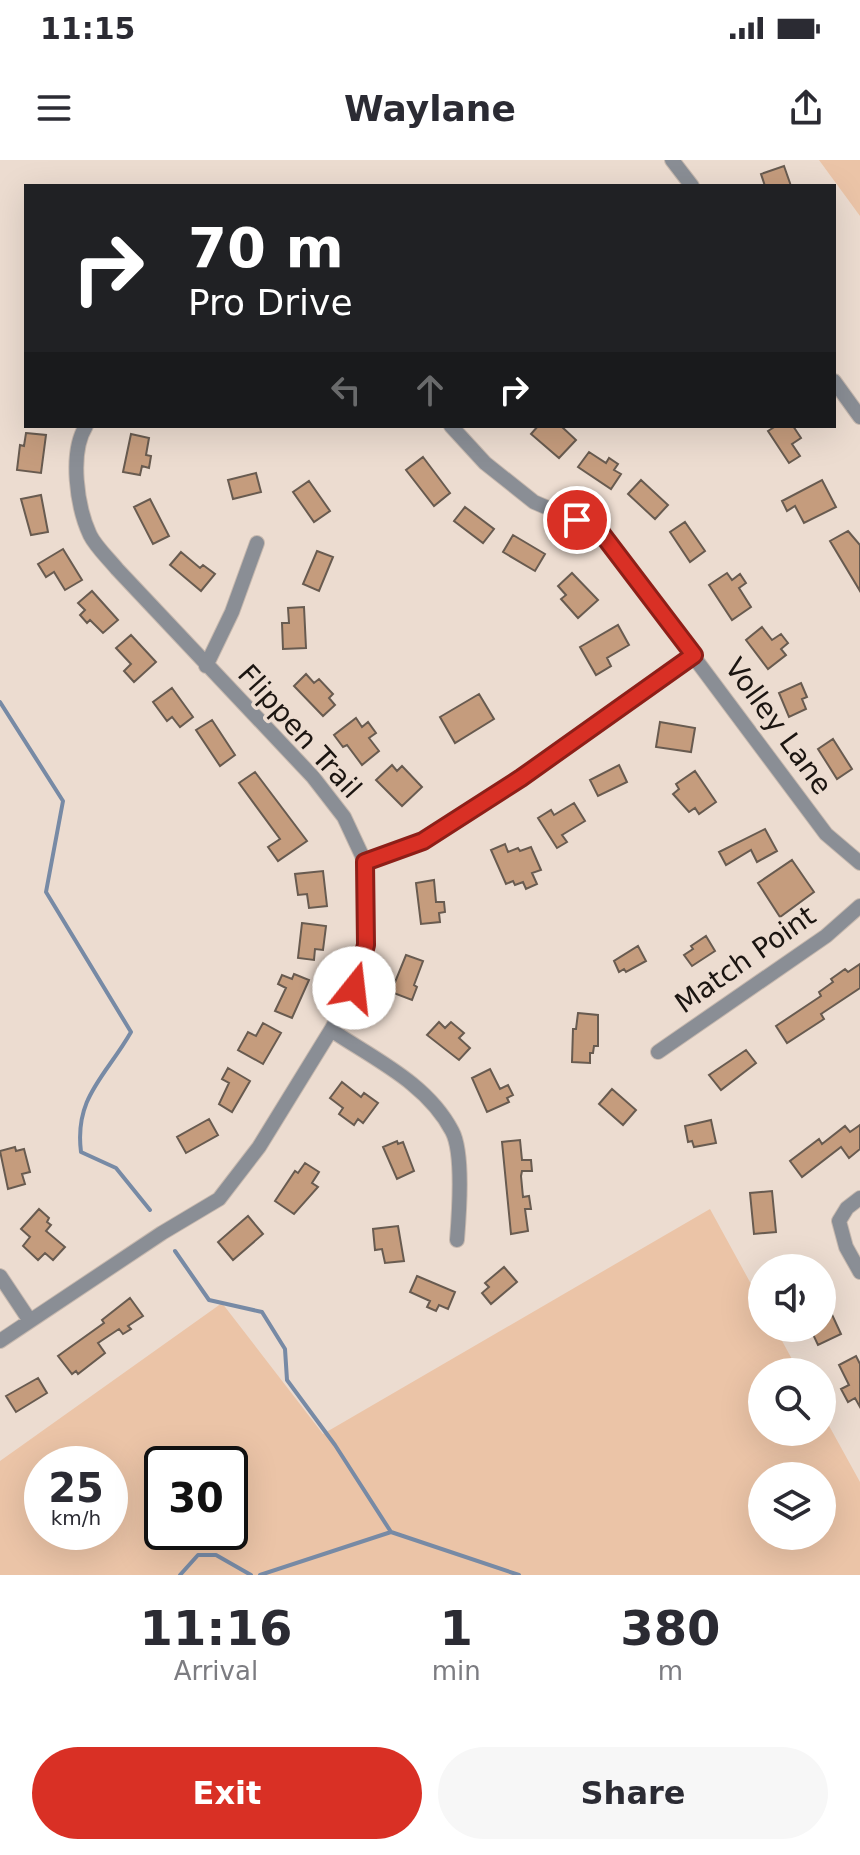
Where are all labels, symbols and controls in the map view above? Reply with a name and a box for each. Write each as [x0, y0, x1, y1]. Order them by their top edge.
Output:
text: 11:15 [40, 11, 136, 46]
icon: menu [32, 86, 76, 130]
icon: share [784, 86, 828, 130]
text: Waylane [344, 88, 516, 129]
text: 70 m [188, 215, 344, 280]
icon: right [56, 216, 160, 320]
text: Pro Drive [188, 282, 353, 323]
icon: left [324, 368, 368, 412]
icon: ahead [408, 368, 452, 412]
icon: right [492, 368, 536, 412]
pin [543, 486, 611, 554]
icon: arrive [555, 498, 599, 542]
street label: Volley Lane [718, 652, 839, 801]
street label: Flippen Trail [231, 658, 368, 805]
street label: Match Point [669, 899, 822, 1020]
position arrow [312, 946, 396, 1030]
map controls [748, 1254, 836, 1550]
button: sound [748, 1254, 836, 1342]
button: search [748, 1358, 836, 1446]
speed limit sign: 30 [144, 1446, 248, 1550]
button: layers [748, 1462, 836, 1550]
text: 25 [48, 1465, 104, 1511]
text: km/h [51, 1506, 101, 1530]
text: 11:16 [139, 1600, 292, 1656]
text: 1 [440, 1600, 473, 1656]
text: 380 [620, 1600, 720, 1656]
text: Arrival [174, 1656, 258, 1686]
text: min [432, 1656, 481, 1686]
text: m [658, 1656, 683, 1686]
button: Exit [32, 1747, 422, 1839]
button: Share [438, 1747, 828, 1839]

